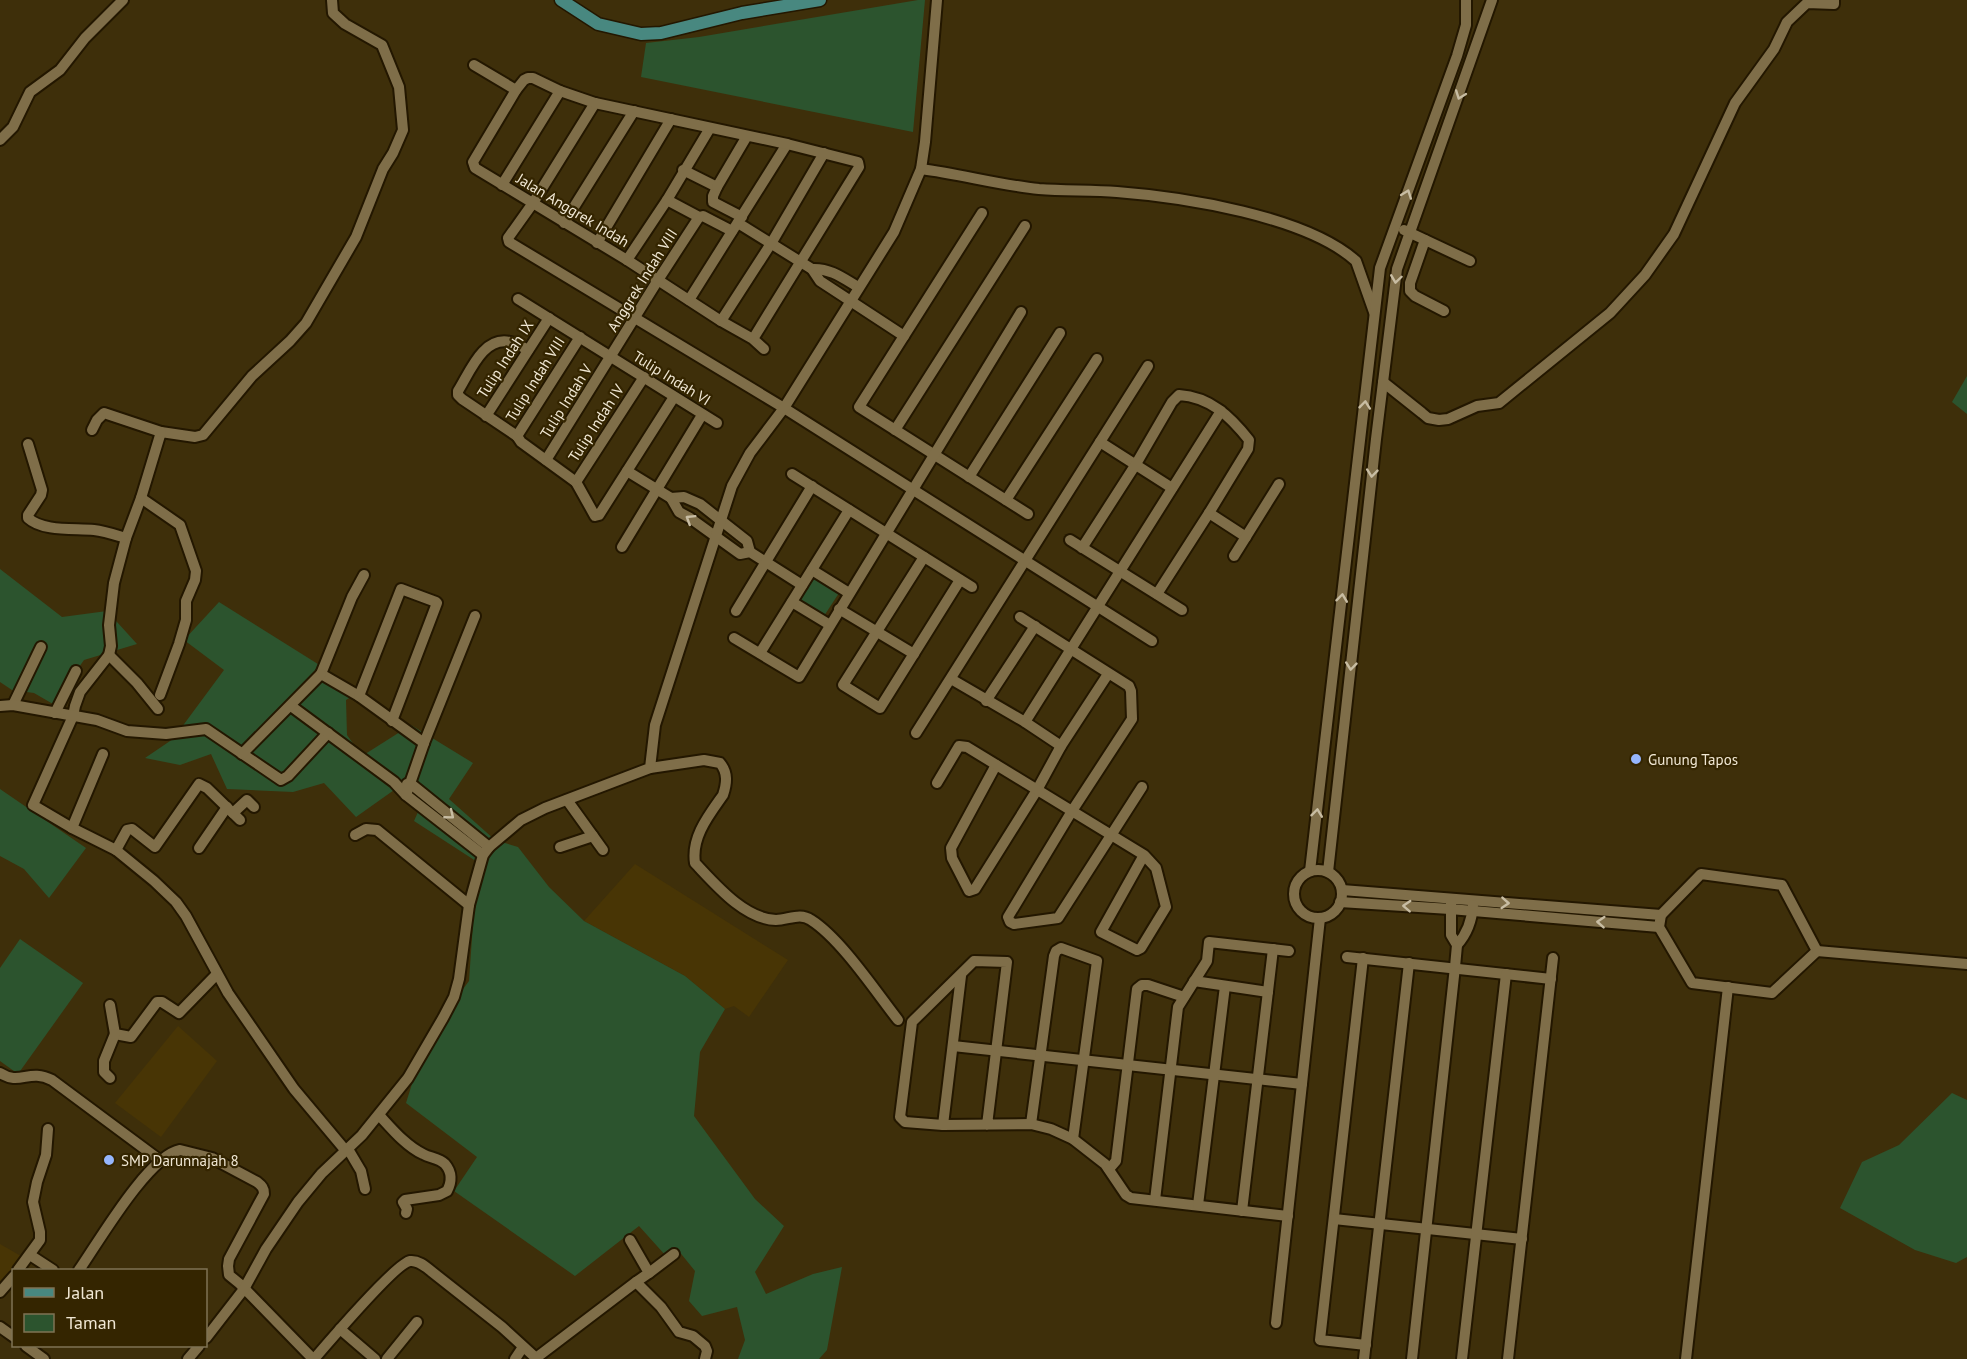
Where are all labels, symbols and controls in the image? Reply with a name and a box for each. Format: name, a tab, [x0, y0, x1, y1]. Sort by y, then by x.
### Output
one-way arrow	[1454, 89, 1467, 100]
street label: Jalan Anggrek Indah	[512, 168, 633, 251]
one-way arrow	[1399, 189, 1412, 200]
street label: Anggrek Indah VIII	[603, 225, 681, 335]
one-way arrow	[1391, 275, 1403, 284]
street label: Tulip Indah IX	[473, 316, 537, 402]
street label: Tulip Indah VIII	[502, 333, 568, 425]
street label: Tulip Indah VI	[630, 347, 714, 409]
street label: Tulip Indah V	[536, 361, 596, 441]
street label: Tulip Indah IV	[564, 380, 628, 465]
one-way arrow	[1358, 400, 1371, 409]
one-way arrow	[1366, 468, 1379, 477]
one-way arrow	[686, 514, 696, 526]
one-way arrow	[1336, 594, 1348, 603]
one-way arrow	[1345, 662, 1358, 671]
place label: Gunung Tapos	[1648, 750, 1738, 769]
marker: Gunung Tapos	[1629, 752, 1643, 766]
one-way arrow	[444, 808, 455, 819]
one-way arrow	[1310, 808, 1323, 818]
one-way arrow	[1500, 896, 1509, 909]
one-way arrow	[1402, 900, 1411, 913]
one-way arrow	[1597, 916, 1606, 929]
place label: SMP Darunnajah 8	[121, 1151, 239, 1170]
marker: SMP Darunnajah 8	[102, 1153, 116, 1167]
legend	[12, 1269, 207, 1347]
text: Jalan	[65, 1281, 104, 1304]
text: Taman	[66, 1311, 116, 1334]

